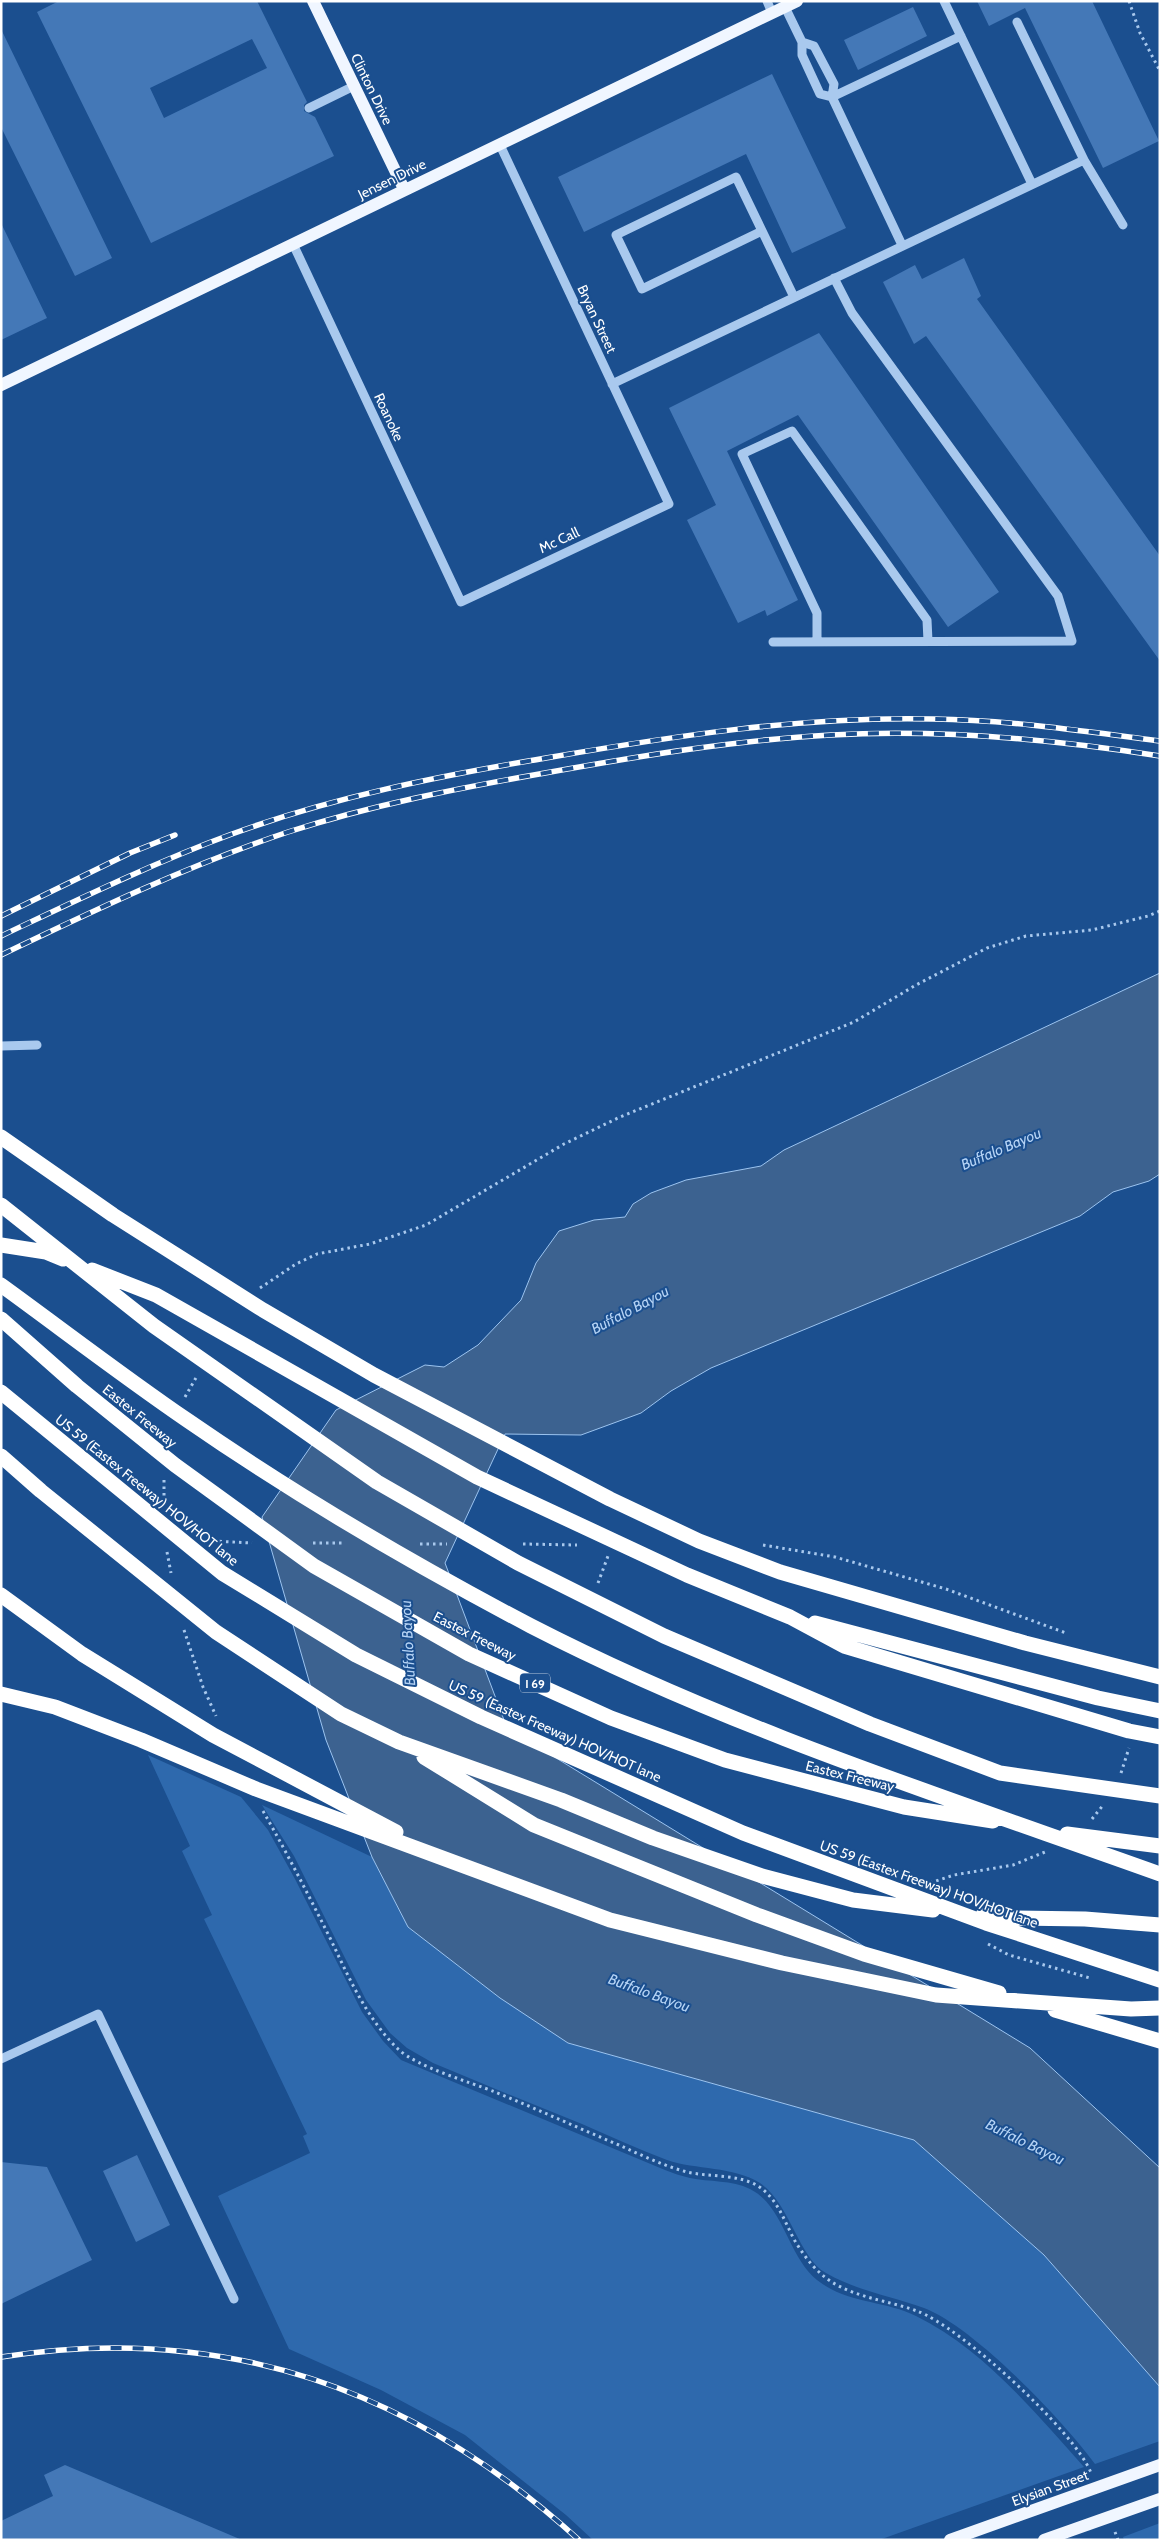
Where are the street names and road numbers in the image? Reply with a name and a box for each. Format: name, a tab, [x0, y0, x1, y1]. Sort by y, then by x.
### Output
street label: Clinton Drive	[347, 50, 397, 128]
street label: Jensen Drive	[354, 155, 429, 204]
street label: Bryan Street	[573, 282, 621, 356]
street label: Roanoke	[370, 390, 408, 444]
street label: Mc Call	[536, 523, 583, 557]
street label: Eastex Freeway	[99, 1380, 181, 1452]
street label: US 59 (Eastex Freeway) HOV/HOT lane	[52, 1410, 242, 1570]
street label: Eastex Freeway	[431, 1607, 519, 1665]
road number: I 69	[520, 1674, 550, 1692]
street label: US 59 (Eastex Freeway) HOV/HOT lane	[446, 1676, 664, 1786]
street label: Eastex Freeway	[804, 1756, 896, 1796]
street label: US 59 (Eastex Freeway) HOV/HOT lane	[817, 1836, 1041, 1932]
street label: Elysian Street	[1009, 2466, 1091, 2510]

